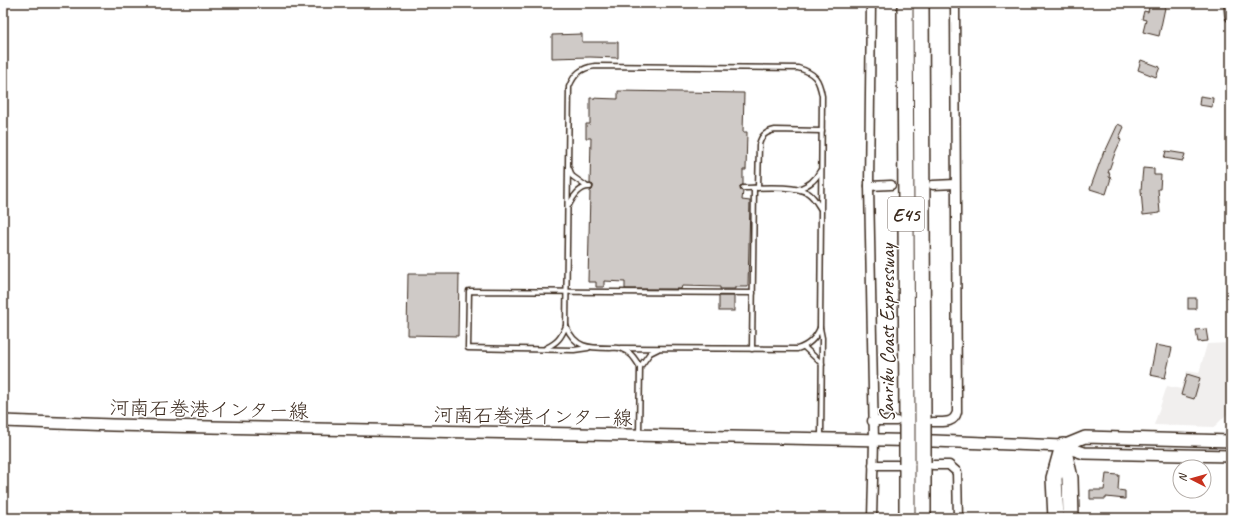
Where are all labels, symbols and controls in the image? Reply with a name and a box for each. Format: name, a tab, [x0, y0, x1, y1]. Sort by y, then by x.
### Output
road number: E45	[888, 197, 924, 231]
street label: Sanriku Coast Expressway	[875, 242, 900, 422]
street label: 河南石巻港インター線	[109, 395, 309, 424]
street label: 河南石巻港インター線	[433, 402, 633, 431]
north arrow	[1172, 459, 1212, 499]
text: N	[1175, 472, 1190, 482]

